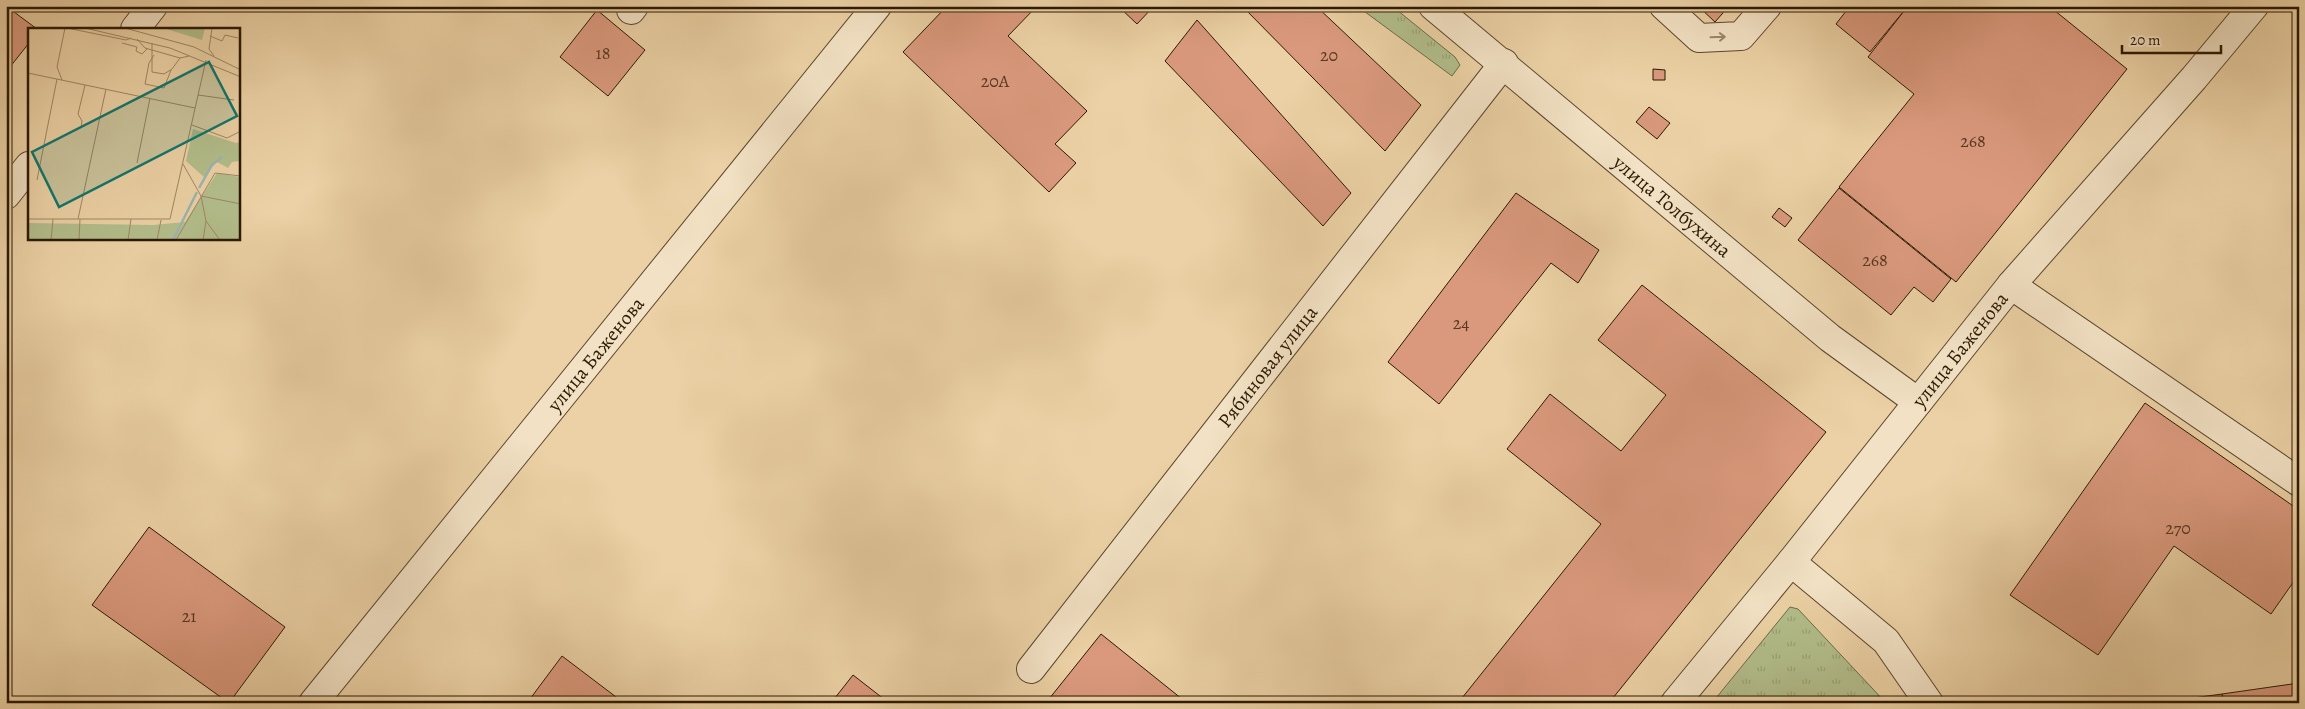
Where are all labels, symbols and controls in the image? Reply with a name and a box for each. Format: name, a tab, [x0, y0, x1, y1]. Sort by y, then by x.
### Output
scale bar	[2122, 22, 2221, 54]
inset map	[28, 28, 240, 240]
text: 20 m	[2130, 30, 2161, 50]
one-way arrow	[1710, 32, 1726, 42]
house number: 18	[596, 41, 610, 65]
house number: 20	[1320, 43, 1338, 67]
house number: 20А	[981, 69, 1010, 93]
house number: 268	[1960, 129, 1986, 153]
street label: улица Толбухина	[1606, 149, 1737, 264]
house number: 268	[1862, 248, 1888, 272]
street label: улица Баженова	[1905, 286, 2015, 414]
street label: улица Баженова	[541, 291, 651, 418]
street label: Рябиновая улица	[1211, 299, 1324, 433]
house number: 24	[1453, 311, 1469, 335]
house number: 270	[2165, 516, 2191, 540]
house number: 21	[182, 604, 196, 628]

